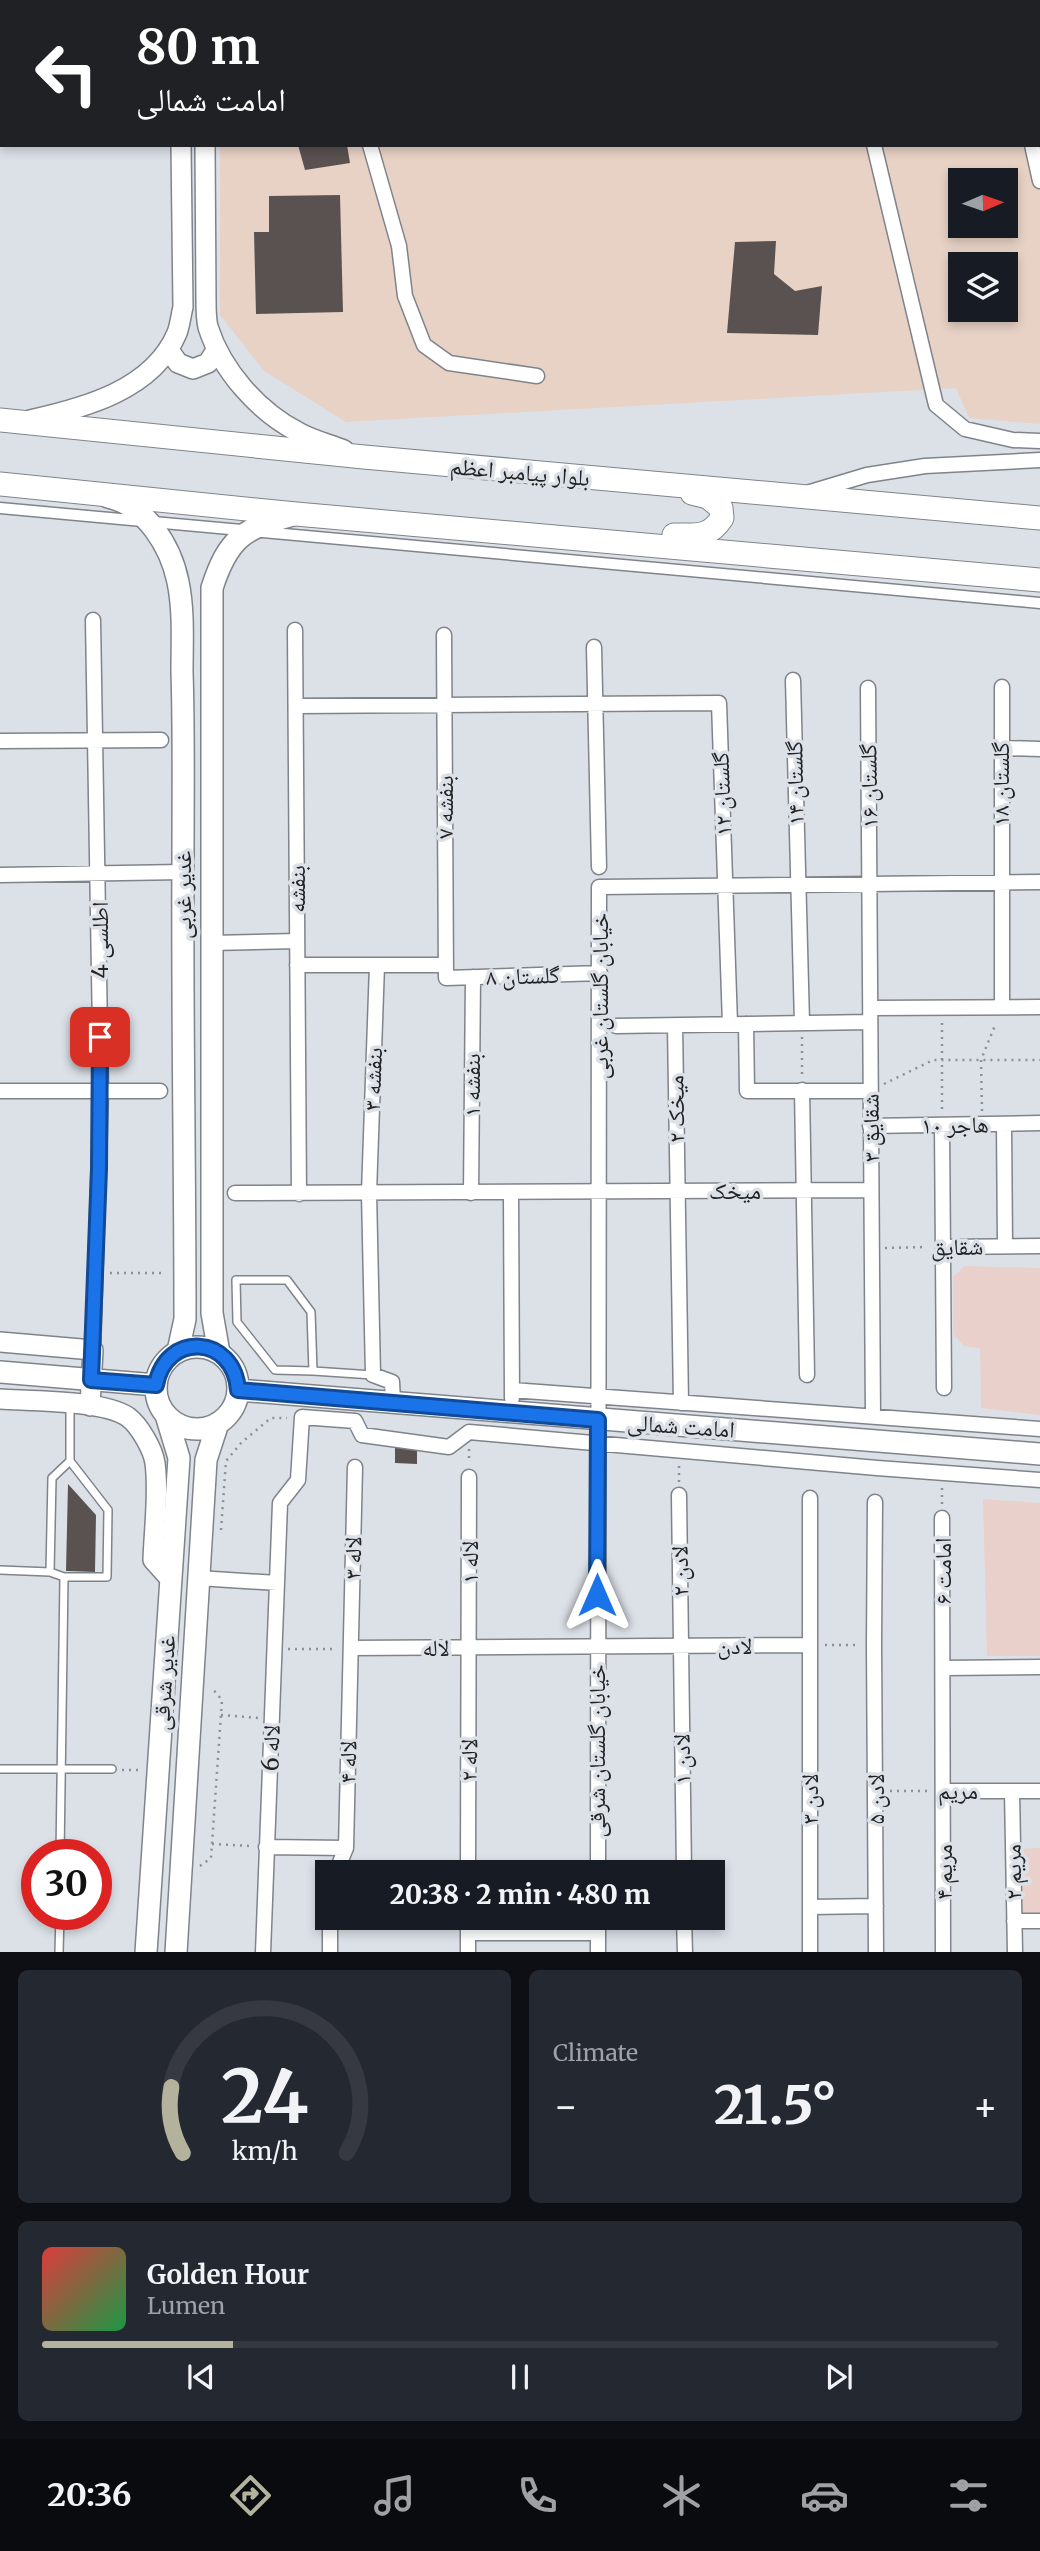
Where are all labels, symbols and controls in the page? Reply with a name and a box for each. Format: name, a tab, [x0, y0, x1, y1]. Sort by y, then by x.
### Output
text: 80 m	[136, 16, 259, 77]
icon: left	[21, 28, 112, 119]
text: امامت شمالی	[136, 80, 286, 120]
north arrow	[948, 168, 1018, 238]
map controls	[948, 168, 1018, 322]
button: layers	[948, 252, 1018, 322]
street label: بلوار پیامبر اعظم	[449, 451, 591, 494]
street label: گلستان ۱۴	[779, 740, 810, 825]
street label: گلستان ۱۸	[986, 741, 1015, 826]
street label: گلستان ۱۶	[853, 743, 884, 828]
street label: گلستان ۱۲	[706, 751, 737, 837]
street label: بنفشه ۷	[430, 775, 459, 839]
street label: غدیر غربی	[168, 851, 197, 939]
street label: بنفشه	[282, 865, 311, 913]
street label: اطلسی 4	[85, 902, 114, 978]
street label: خیابان گلستان غربی	[585, 913, 614, 1079]
street label: گلستان ۸	[486, 960, 561, 991]
pin	[70, 1007, 130, 1067]
icon: arrive	[81, 1018, 119, 1056]
street label: بنفشه ۳	[357, 1047, 388, 1111]
street label: بنفشه ۱	[457, 1053, 486, 1117]
street label: میخک ۲	[660, 1075, 691, 1143]
street label: شقایق ۳	[855, 1094, 886, 1162]
street label: هاجر ۱۰	[921, 1109, 989, 1140]
street label: میخک	[709, 1176, 761, 1205]
street label: شقایق	[930, 1232, 983, 1261]
street label: امامت شمالی	[626, 1407, 736, 1444]
street label: لاله ۳	[338, 1536, 367, 1580]
street label: امامت ۶	[928, 1538, 957, 1604]
street label: لاله ۱	[455, 1541, 484, 1583]
street label: لادن ۲	[665, 1545, 694, 1597]
position arrow	[560, 1558, 634, 1632]
street label: لادن	[718, 1631, 752, 1660]
street label: لاله	[422, 1633, 450, 1662]
street label: غدیر شرقی	[146, 1634, 181, 1731]
street label: خیابان گلستان شرقی	[582, 1664, 611, 1838]
street label: لاله 6	[255, 1724, 286, 1772]
street label: لادن ۱	[667, 1733, 696, 1785]
street label: لاله ۲	[454, 1738, 483, 1782]
street label: لاله ۴	[333, 1740, 362, 1784]
street label: لادن ۳	[795, 1774, 824, 1824]
street label: لادن ۵	[861, 1774, 890, 1824]
street label: مریم	[938, 1776, 978, 1807]
speed limit sign: 30	[21, 1839, 112, 1930]
street label: مریم ۴	[929, 1844, 960, 1900]
street label: مریم ۲	[998, 1844, 1029, 1900]
text: 20:38 · 2 min · 480 m	[390, 1878, 650, 1911]
text: Climate	[553, 2038, 638, 2067]
text: 24	[221, 2051, 308, 2143]
text: 21.5°	[714, 2073, 837, 2138]
text: −	[553, 2083, 578, 2130]
text: +	[973, 2083, 998, 2130]
text: km/h	[231, 2134, 298, 2166]
text: Golden Hour	[147, 2258, 309, 2291]
text: Lumen	[147, 2291, 225, 2320]
icon: previous	[182, 2358, 220, 2396]
icon: pause	[501, 2358, 539, 2396]
icon: next	[820, 2358, 858, 2396]
icon: directions	[226, 2471, 275, 2520]
icon: music	[370, 2471, 419, 2520]
icon: phone	[513, 2471, 562, 2520]
icon: climate	[657, 2471, 706, 2520]
icon: car	[800, 2471, 849, 2520]
icon: filters	[944, 2471, 993, 2520]
text: 20:36	[47, 2475, 132, 2515]

